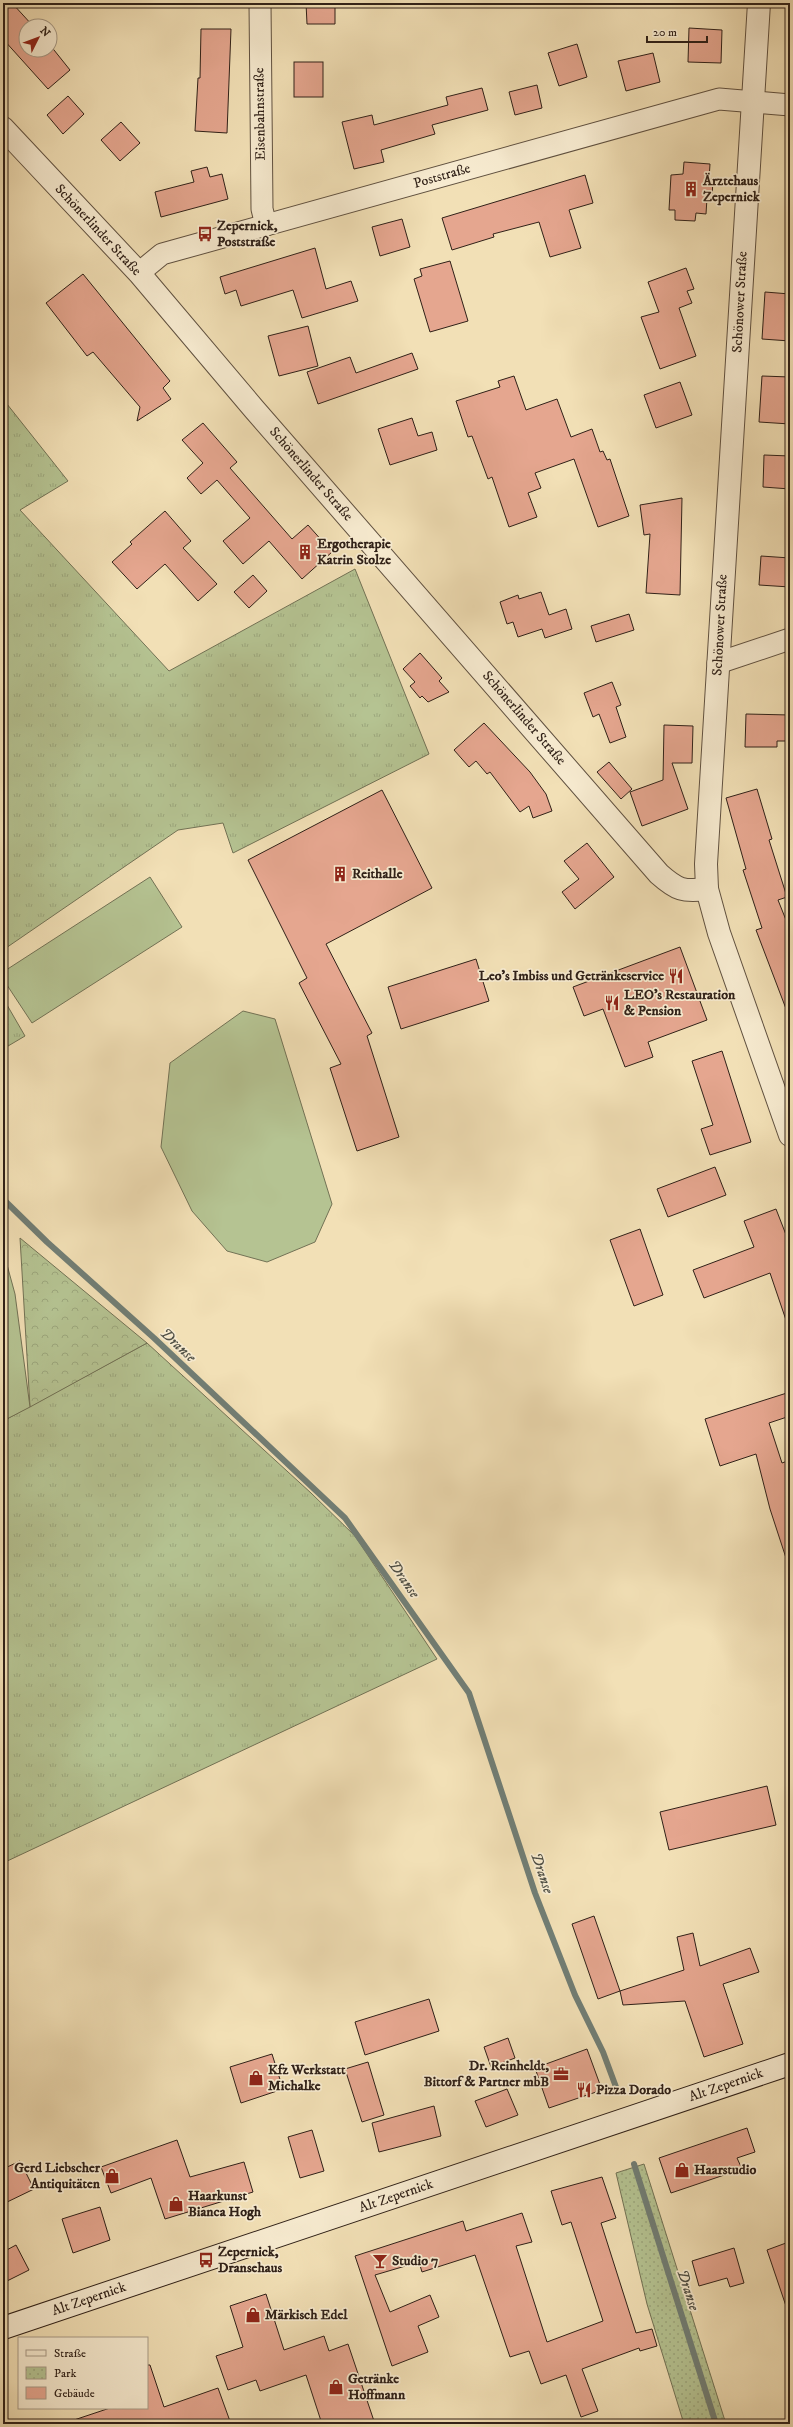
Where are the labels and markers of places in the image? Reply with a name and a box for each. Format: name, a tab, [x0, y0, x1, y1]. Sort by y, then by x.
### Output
place label: Ärztehaus Zepernick	[702, 172, 761, 206]
building icon: Ärztehaus Zepernick	[682, 180, 700, 198]
place label: Zepernick, Poststraße	[217, 217, 278, 251]
bus stop icon: Zepernick, Poststraße	[196, 225, 214, 243]
place label: Ergotherapie Katrin Stolze	[317, 535, 391, 569]
building icon: Ergotherapie Katrin Stolze	[296, 543, 314, 561]
building icon: Reithalle	[331, 865, 349, 883]
place label: Reithalle	[352, 865, 403, 883]
place label: Leo's Imbiss und Getränkeservice	[479, 967, 664, 985]
restaurant icon: Leo's Imbiss und Getränkeservice	[667, 967, 685, 985]
place label: LEO's Restauration & Pension	[624, 986, 736, 1020]
restaurant icon: LEO's Restauration & Pension	[603, 994, 621, 1012]
place label: Dr. Reinheldt, Bittorf & Partner mbB	[424, 2057, 549, 2091]
place label: Kfz Werkstatt Michalke	[268, 2061, 346, 2095]
office icon: Dr. Reinheldt, Bittorf & Partner mbB	[552, 2065, 570, 2083]
shop icon: Kfz Werkstatt Michalke	[247, 2069, 265, 2087]
restaurant icon: Pizza Dorado	[575, 2081, 593, 2099]
place label: Pizza Dorado	[596, 2081, 671, 2099]
place label: Gerd Liebscher Antiquitäten	[14, 2159, 101, 2193]
shop icon: Haarstudio	[673, 2161, 691, 2179]
place label: Haarstudio	[694, 2161, 756, 2179]
shop icon: Gerd Liebscher Antiquitäten	[103, 2167, 121, 2185]
place label: Haarkunst Bianca Hogh	[188, 2187, 262, 2221]
shop icon: Haarkunst Bianca Hogh	[167, 2195, 185, 2213]
place label: Zepernick, Dransehaus	[218, 2243, 282, 2277]
bus stop icon: Zepernick, Dransehaus	[197, 2251, 215, 2269]
bar icon: Studio 7	[371, 2252, 389, 2270]
place label: Studio 7	[392, 2252, 438, 2270]
shop icon: Märkisch Edel	[244, 2306, 262, 2324]
place label: Märkisch Edel	[265, 2306, 348, 2324]
place label: Getränke Hoffmann	[348, 2370, 406, 2404]
shop icon: Getränke Hoffmann	[327, 2378, 345, 2396]

